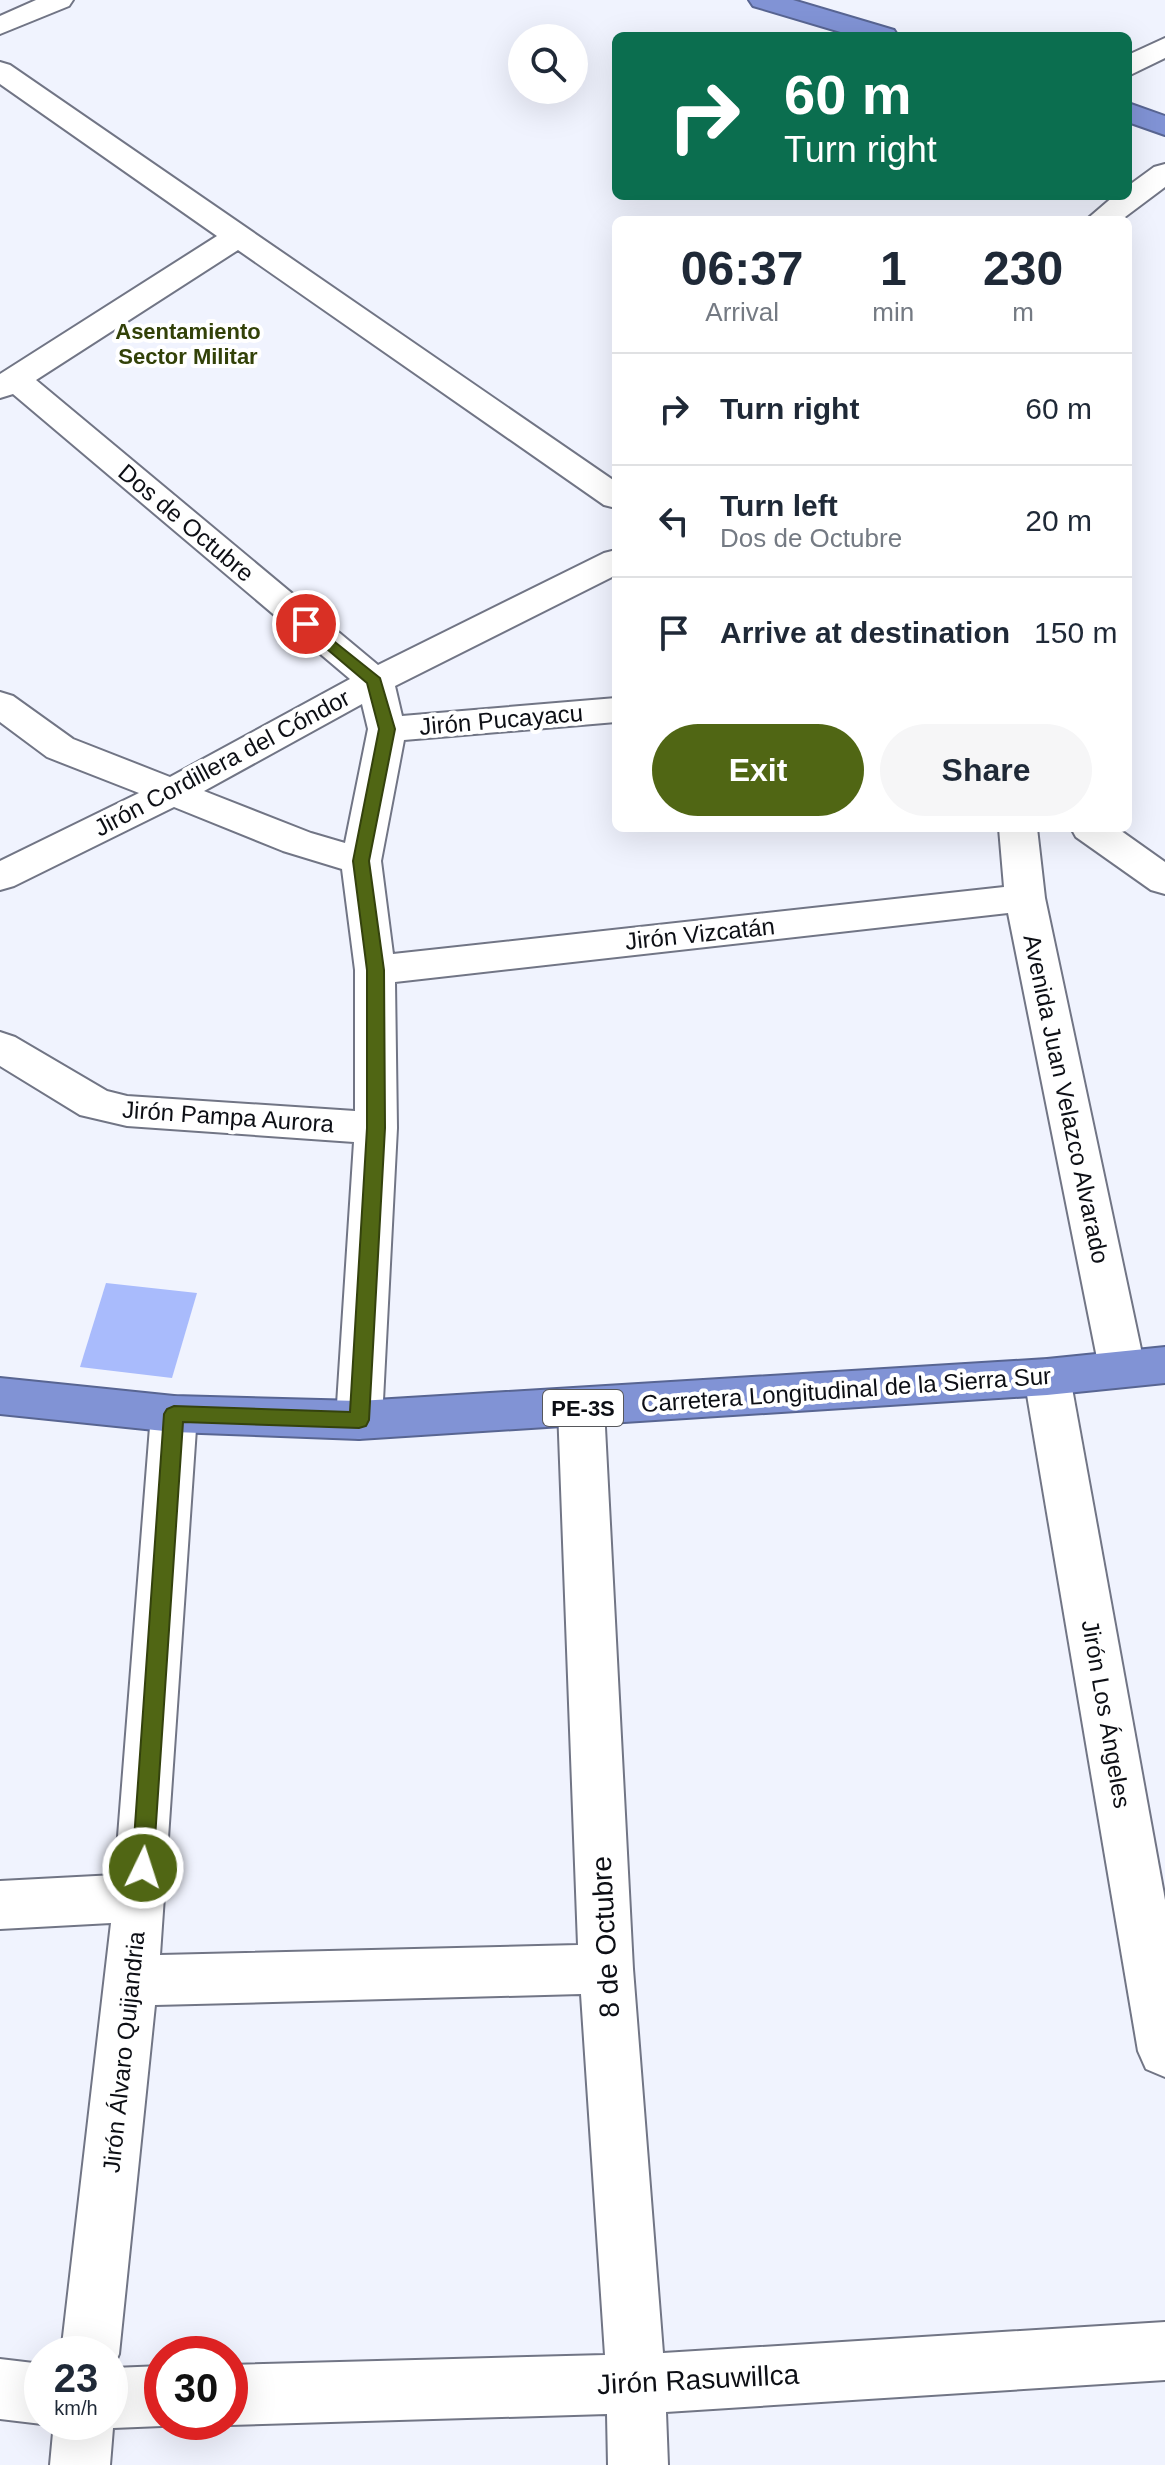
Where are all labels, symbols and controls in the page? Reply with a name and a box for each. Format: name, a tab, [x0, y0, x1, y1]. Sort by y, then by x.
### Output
map controls	[508, 24, 588, 104]
button: search	[508, 24, 588, 104]
text: 60 m	[784, 63, 912, 126]
icon: right	[652, 64, 756, 168]
text: Turn right	[784, 129, 937, 170]
text: 06:37	[681, 242, 804, 295]
text: 1	[880, 242, 907, 295]
text: 230	[983, 242, 1063, 295]
text: Arrival	[705, 297, 779, 327]
text: min	[872, 297, 914, 327]
text: m	[1012, 297, 1034, 327]
district label: Asentamiento Sector Militar	[115, 319, 261, 369]
icon: right	[652, 387, 696, 431]
text: Turn right	[720, 392, 859, 425]
text: 60 m	[1025, 392, 1092, 425]
street label: Dos de Octubre	[113, 458, 259, 587]
text: Turn left	[720, 489, 838, 522]
icon: left	[652, 499, 696, 543]
text: 20 m	[1025, 504, 1092, 537]
text: Dos de Octubre	[720, 523, 902, 553]
pin	[272, 590, 340, 658]
icon: arrive	[284, 602, 328, 646]
icon: arrive	[652, 611, 696, 655]
text: Arrive at destination	[720, 616, 1010, 649]
text: 150 m	[1034, 616, 1117, 649]
street label: Jirón Cordillera del Cóndor	[89, 684, 354, 841]
street label: Jirón Pucayacu	[418, 699, 584, 740]
button: Exit	[652, 724, 864, 816]
button: Share	[880, 724, 1092, 816]
street label: Jirón Vizcatán	[624, 912, 776, 955]
street label: Avenida Juan Velazco Alvarado	[1018, 932, 1115, 1266]
street label: Jirón Pampa Aurora	[121, 1096, 335, 1137]
street label: Carretera Longitudinal de la Sierra Sur	[640, 1362, 1052, 1417]
road number: PE-3S	[543, 1390, 623, 1426]
street label: Jirón Los Ángeles	[1077, 1618, 1136, 1810]
position arrow	[101, 1826, 185, 1910]
street label: 8 de Octubre	[586, 1855, 625, 2019]
street label: Jirón Álvaro Quijandria	[97, 1929, 150, 2174]
speed limit sign: 30	[144, 2336, 248, 2440]
text: 23	[54, 2356, 98, 2400]
street label: Jirón Rasuwillca	[596, 2359, 800, 2400]
text: km/h	[54, 2397, 98, 2419]

